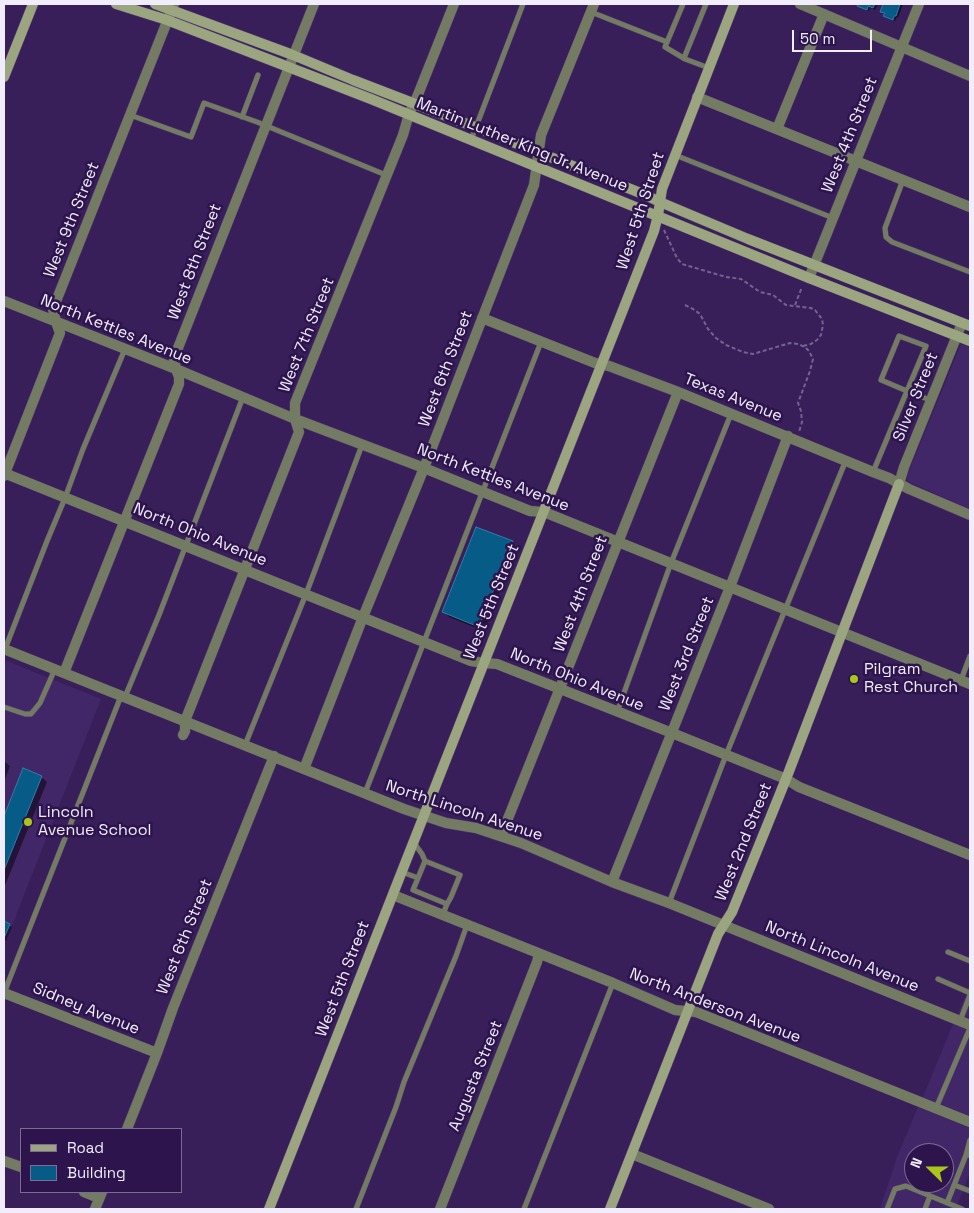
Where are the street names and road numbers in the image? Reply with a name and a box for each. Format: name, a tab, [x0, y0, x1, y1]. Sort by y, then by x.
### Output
street label: West 4th Street	[818, 74, 882, 196]
street label: Martin Luther King Jr. Avenue	[414, 94, 630, 196]
street label: West 5th Street	[613, 150, 669, 272]
street label: West 9th Street	[40, 159, 104, 281]
street label: West 8th Street	[164, 201, 226, 323]
street label: West 7th Street	[275, 275, 339, 395]
street label: North Kettles Avenue	[37, 291, 195, 369]
street label: West 6th Street	[415, 308, 477, 430]
street label: Silver Street	[889, 350, 943, 444]
street label: Texas Avenue	[681, 370, 785, 426]
street label: North Kettles Avenue	[414, 440, 572, 516]
street label: North Ohio Avenue	[130, 499, 270, 571]
street label: West 4th Street	[550, 533, 612, 655]
street label: West 5th Street	[460, 542, 524, 662]
street label: West 3rd Street	[655, 594, 719, 714]
street label: North Ohio Avenue	[507, 644, 647, 716]
street label: North Lincoln Avenue	[383, 777, 545, 845]
street label: West 2nd Street	[712, 780, 776, 904]
street label: West 6th Street	[153, 876, 217, 998]
street label: North Lincoln Avenue	[762, 917, 922, 997]
street label: West 5th Street	[312, 918, 374, 1040]
street label: North Anderson Avenue	[627, 964, 803, 1048]
street label: Sidney Avenue	[30, 979, 142, 1039]
street label: Augusta Street	[445, 1018, 507, 1134]

